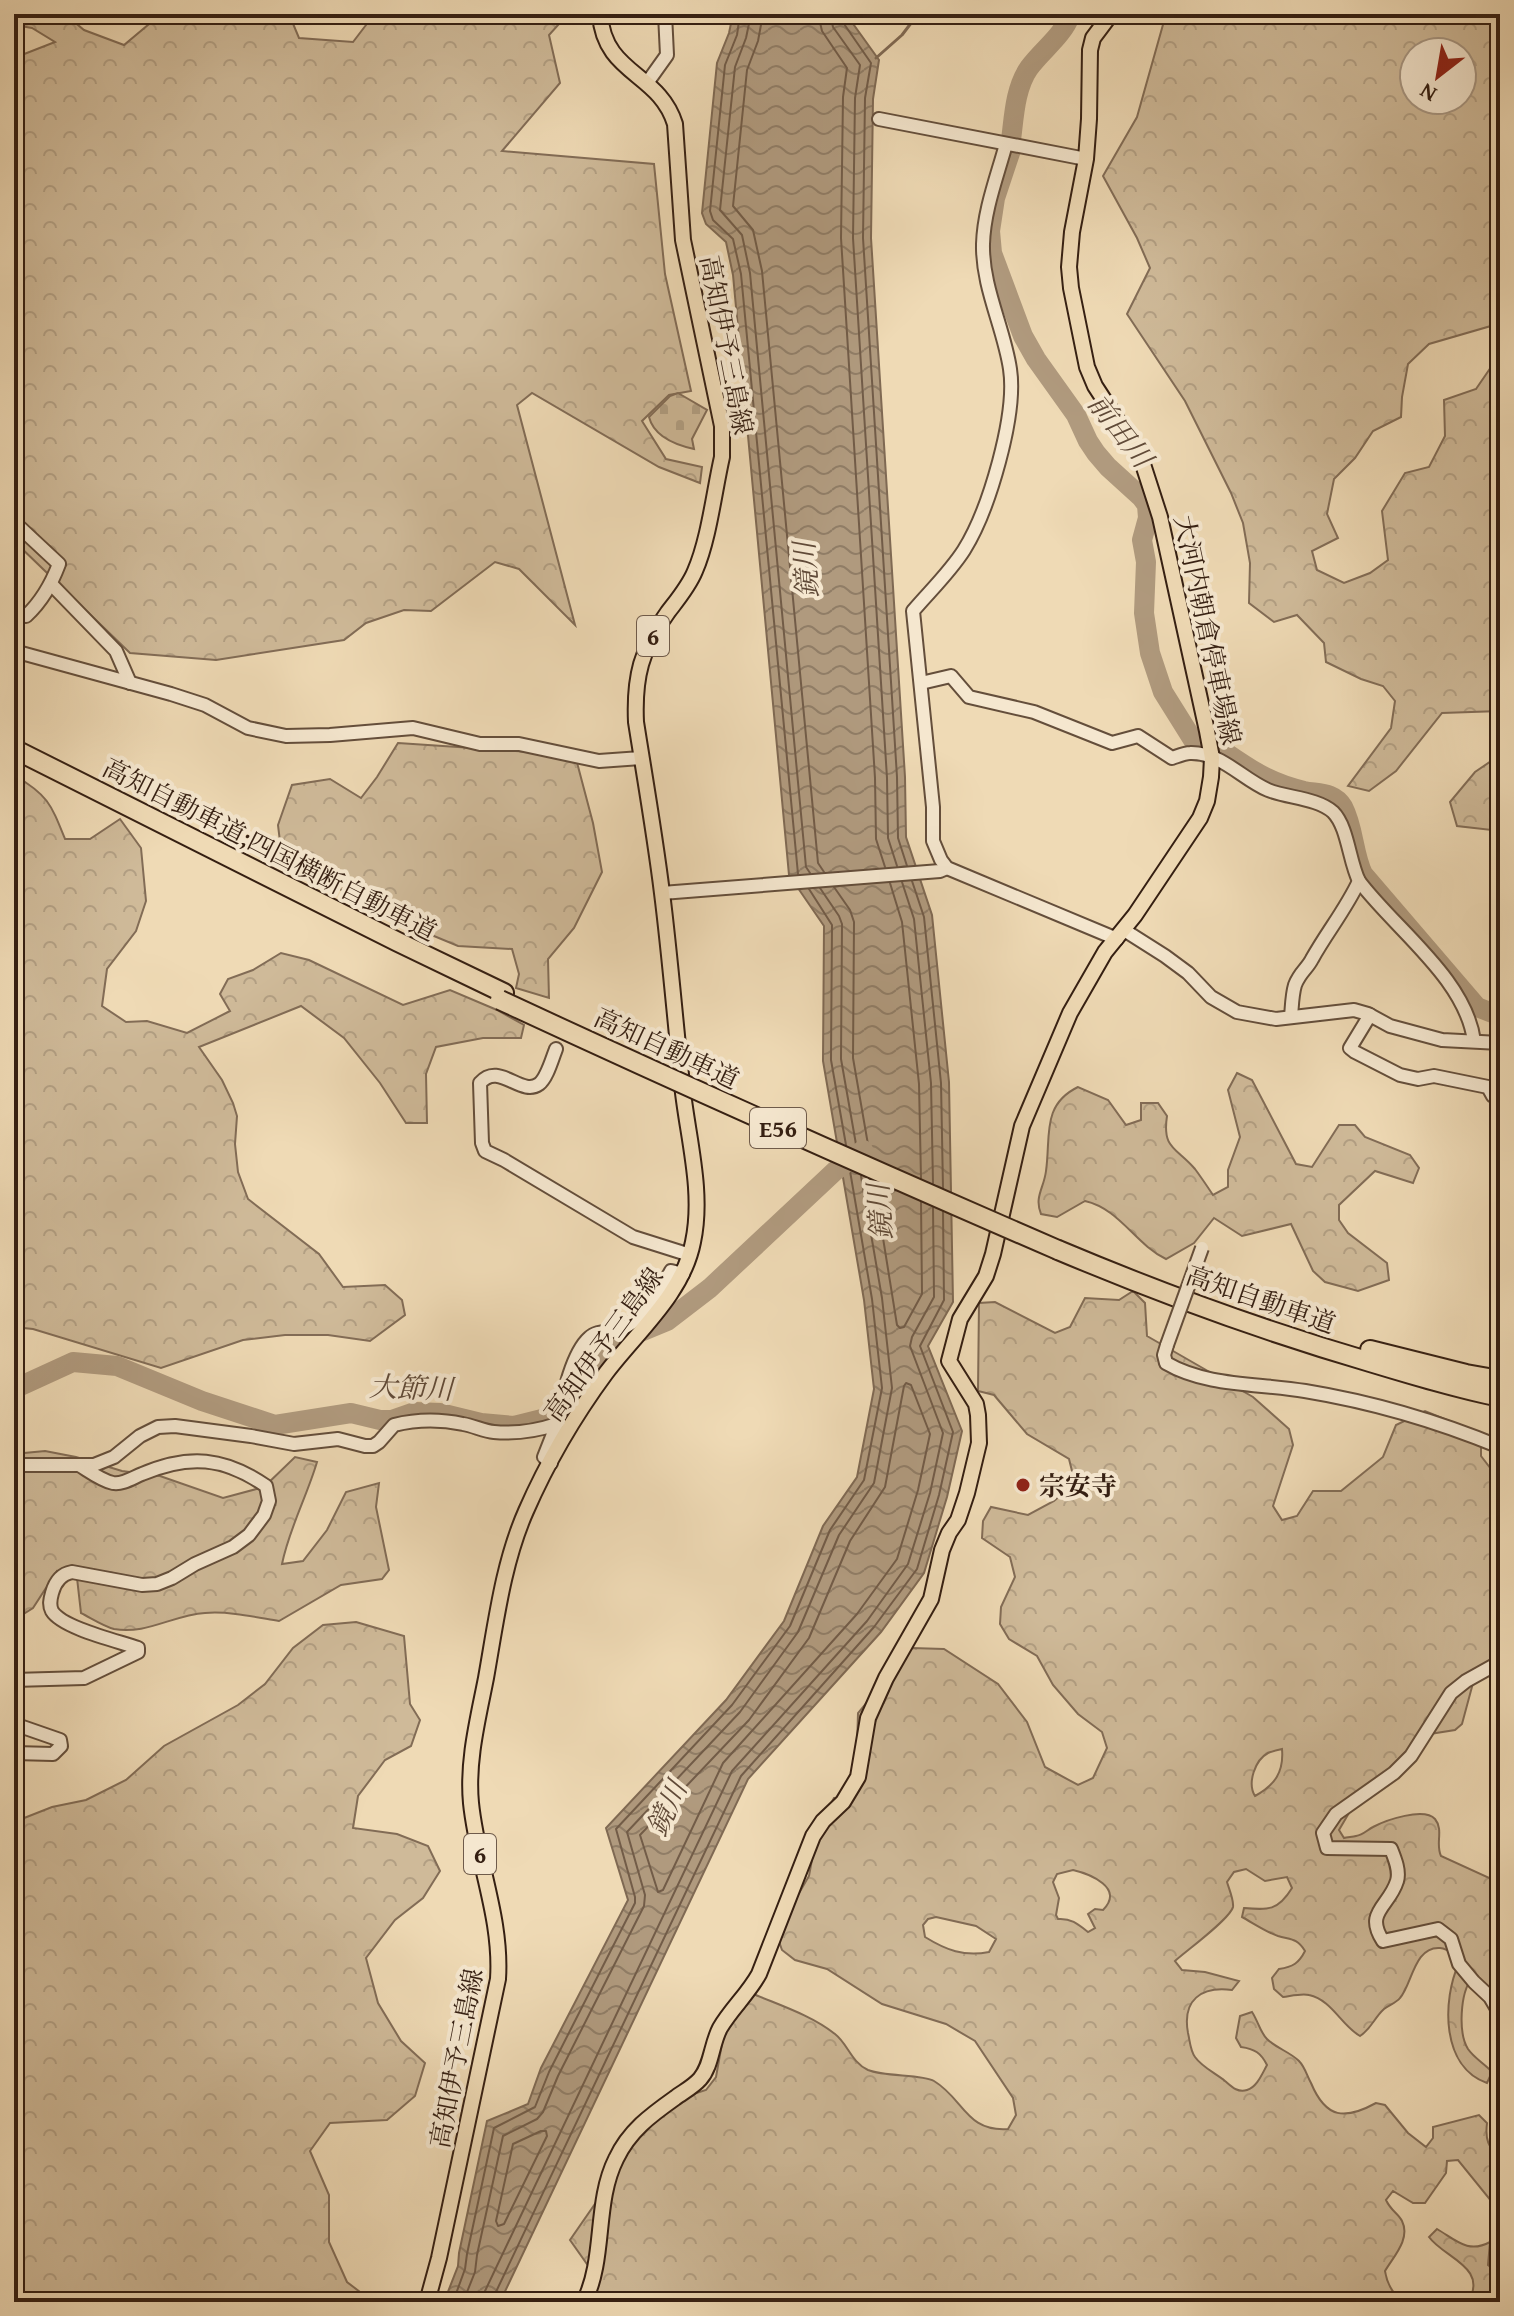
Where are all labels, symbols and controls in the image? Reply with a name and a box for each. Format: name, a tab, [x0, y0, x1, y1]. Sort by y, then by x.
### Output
north arrow	[1398, 36, 1478, 116]
text: N	[1413, 75, 1442, 111]
street label: 高知伊予三島線	[690, 252, 764, 438]
water label: 前田川	[1079, 384, 1165, 478]
street label: 大河内朝倉停車場線	[1165, 511, 1251, 749]
water label: 鏡川	[782, 538, 827, 599]
road number: 6	[637, 616, 669, 656]
street label: 高知自動車道;四国横断自動車道	[96, 748, 444, 950]
street label: 高知自動車道	[588, 997, 746, 1099]
road number: E56	[750, 1108, 806, 1148]
water label: 鏡川	[856, 1180, 901, 1241]
street label: 高知自動車道	[1181, 1255, 1341, 1343]
street label: 高知伊予三島線	[534, 1259, 672, 1429]
water label: 大節川	[368, 1365, 457, 1409]
place label: 宗安寺	[1039, 1466, 1117, 1505]
marker: 宗安寺	[1014, 1476, 1032, 1494]
water label: 鏡川	[636, 1771, 698, 1842]
road number: 6	[464, 1834, 496, 1874]
street label: 高知伊予三島線	[419, 1965, 493, 2151]

